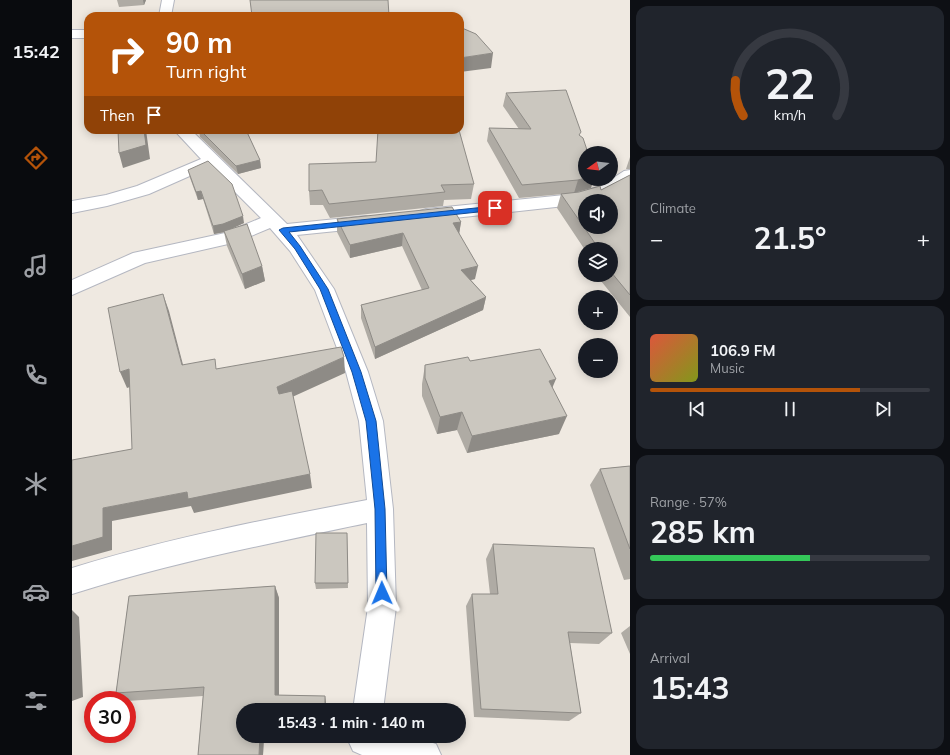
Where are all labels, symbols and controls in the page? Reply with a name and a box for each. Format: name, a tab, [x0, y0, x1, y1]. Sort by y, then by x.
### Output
text: 90 m	[166, 25, 232, 60]
icon: right	[100, 28, 152, 80]
text: 15:42	[12, 40, 60, 63]
text: 22	[765, 57, 815, 109]
text: Turn right	[166, 60, 246, 83]
icon: arrive	[143, 104, 165, 126]
text: km/h	[774, 105, 806, 123]
text: Then	[100, 106, 135, 125]
icon: directions	[22, 144, 50, 172]
north arrow	[578, 146, 618, 186]
map controls	[578, 146, 618, 378]
pin	[478, 191, 512, 225]
button: sound	[578, 194, 618, 234]
icon: arrive	[484, 197, 506, 219]
text: Climate	[650, 200, 696, 216]
text: 21.5°	[754, 219, 826, 257]
text: −	[650, 225, 663, 253]
text: +	[917, 225, 930, 253]
button: layers	[578, 242, 618, 282]
icon: music	[22, 252, 50, 280]
button: +	[578, 290, 618, 330]
button: −	[578, 338, 618, 378]
text: 106.9 FM	[710, 341, 775, 360]
text: Music	[710, 360, 745, 376]
icon: phone	[22, 361, 50, 389]
icon: previous	[686, 398, 708, 420]
icon: pause	[779, 398, 801, 420]
icon: next	[872, 398, 894, 420]
icon: climate	[22, 470, 50, 498]
text: Range · 57%	[650, 494, 727, 510]
text: 285 km	[650, 513, 756, 551]
position arrow	[361, 572, 403, 614]
icon: car	[22, 578, 50, 606]
text: Arrival	[650, 650, 690, 666]
text: 15:43	[650, 669, 729, 707]
icon: filters	[22, 687, 50, 715]
speed limit sign: 30	[84, 691, 136, 743]
text: 15:43 · 1 min · 140 m	[277, 713, 425, 732]

